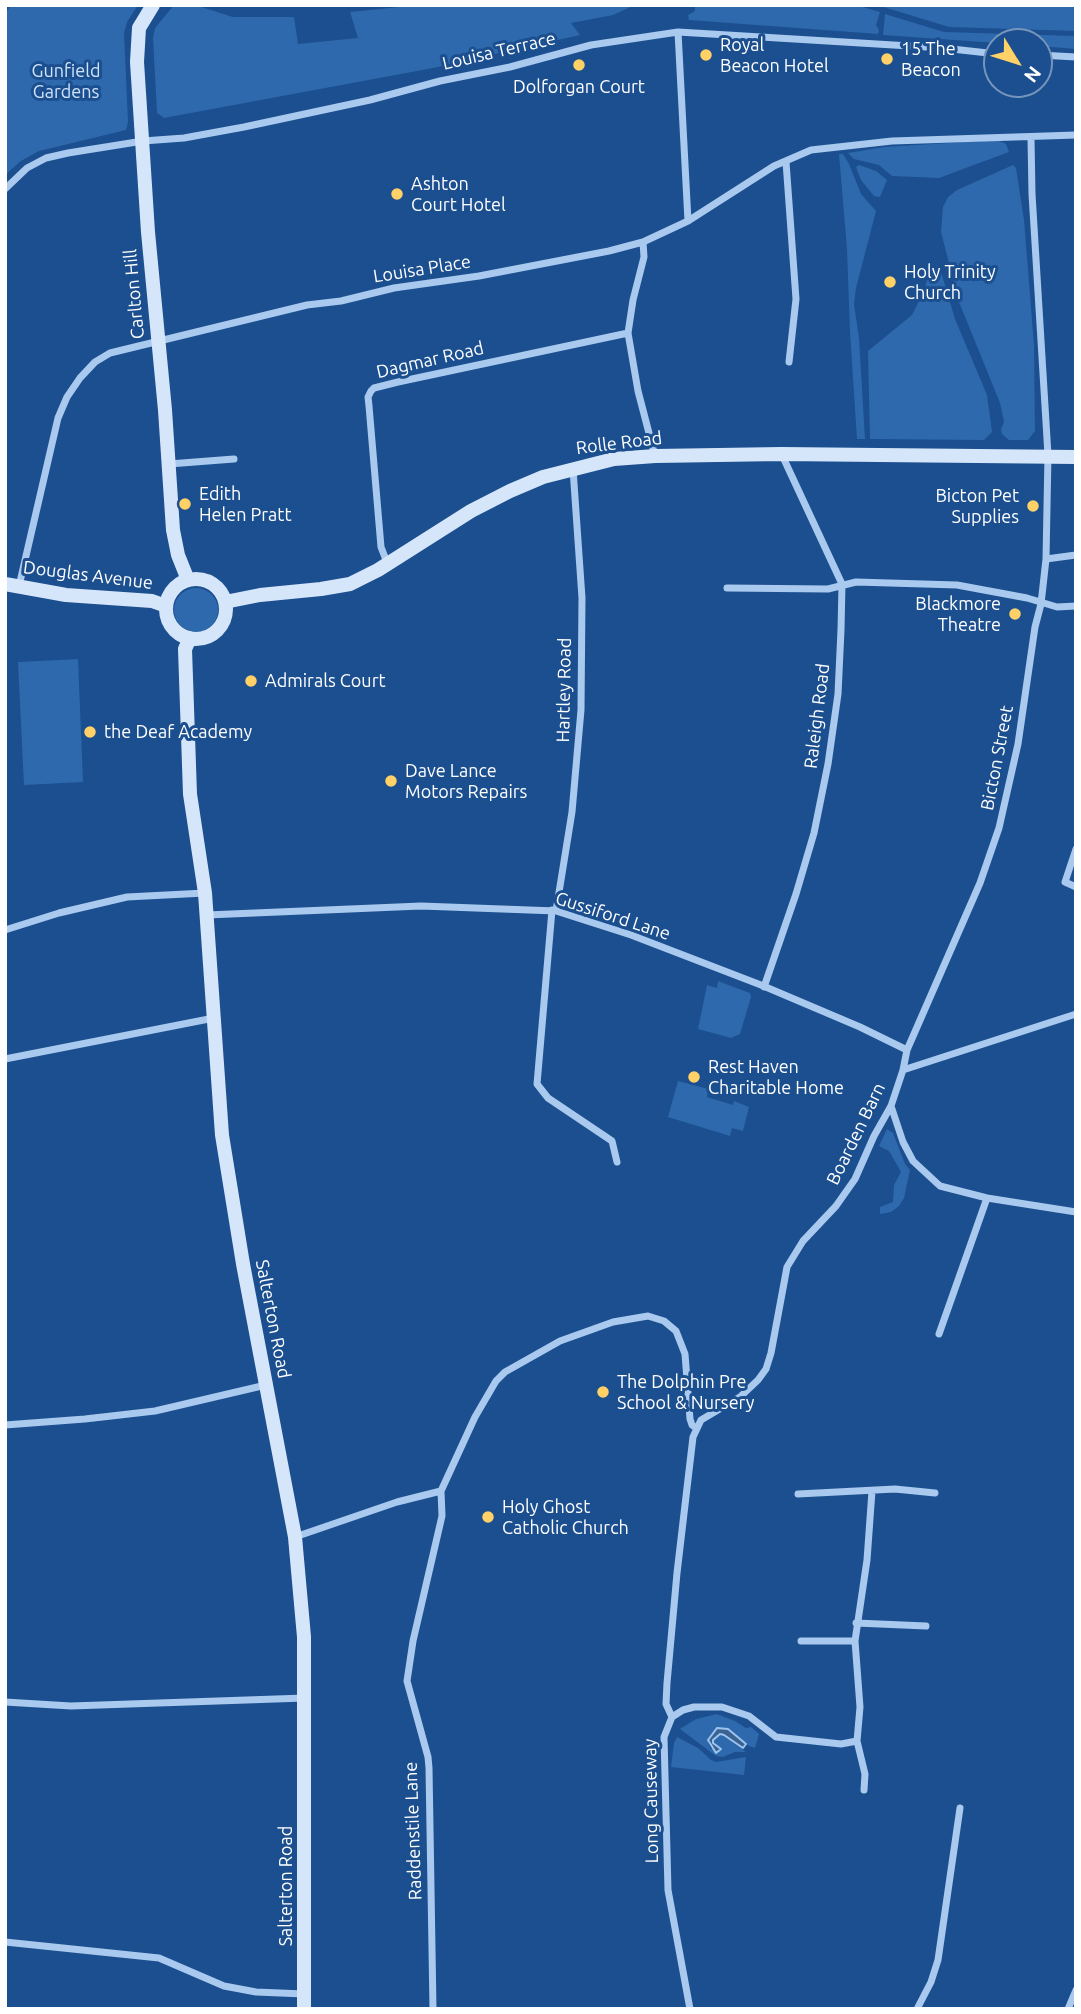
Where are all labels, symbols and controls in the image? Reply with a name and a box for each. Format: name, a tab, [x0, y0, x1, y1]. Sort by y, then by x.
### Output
street label: Louisa Terrace	[440, 27, 558, 75]
north arrow	[983, 28, 1053, 98]
place label: Royal Beacon Hotel	[720, 34, 829, 76]
place label: 15 The Beacon	[901, 38, 961, 80]
marker: Royal Beacon Hotel	[698, 47, 714, 63]
marker: 15 The Beacon	[879, 51, 895, 67]
marker: Dolforgan Court	[571, 57, 587, 73]
park label: Gunfield Gardens	[32, 60, 100, 102]
text: N	[1020, 62, 1046, 87]
place label: Dolforgan Court	[513, 76, 645, 98]
place label: Ashton Court Hotel	[411, 173, 506, 216]
marker: Ashton Court Hotel	[389, 186, 405, 202]
street label: Carlton Hill	[119, 248, 149, 340]
street label: Louisa Place	[372, 251, 472, 287]
place label: Holy Trinity Church	[904, 261, 996, 304]
marker: Holy Trinity Church	[882, 274, 898, 290]
street label: Dagmar Road	[374, 337, 486, 383]
street label: Rolle Road	[575, 427, 663, 459]
place label: Edith Helen Pratt	[199, 483, 292, 526]
place label: Bicton Pet Supplies	[935, 485, 1019, 528]
marker: Edith Helen Pratt	[177, 496, 193, 512]
marker: Bicton Pet Supplies	[1025, 498, 1041, 514]
street label: Douglas Avenue	[22, 556, 154, 594]
place label: Blackmore Theatre	[915, 593, 1001, 636]
marker: Blackmore Theatre	[1007, 606, 1023, 622]
street label: Hartley Road	[552, 638, 576, 742]
street label: Raleigh Road	[800, 662, 834, 770]
place label: Admirals Court	[265, 670, 386, 692]
marker: Admirals Court	[243, 673, 259, 689]
street label: Bicton Street	[976, 704, 1018, 812]
place label: the Deaf Academy	[104, 721, 252, 743]
marker: the Deaf Academy	[82, 724, 98, 740]
place label: Dave Lance Motors Repairs	[405, 760, 527, 802]
marker: Dave Lance Motors Repairs	[383, 773, 399, 789]
street label: Gussiford Lane	[553, 887, 673, 945]
place label: Rest Haven Charitable Home	[708, 1056, 844, 1098]
marker: Rest Haven Charitable Home	[686, 1069, 702, 1085]
street label: Boarden Barn	[822, 1080, 890, 1188]
street label: Salterton Road	[251, 1258, 295, 1380]
place label: The Dolphin Pre School & Nursery	[617, 1371, 754, 1414]
marker: The Dolphin Pre School & Nursery	[595, 1384, 611, 1400]
place label: Holy Ghost Catholic Church	[502, 1496, 629, 1538]
marker: Holy Ghost Catholic Church	[480, 1509, 496, 1525]
street label: Long Causeway	[639, 1739, 663, 1863]
street label: Raddenstile Lane	[400, 1761, 426, 1901]
street label: Salterton Road	[275, 1826, 297, 1946]

